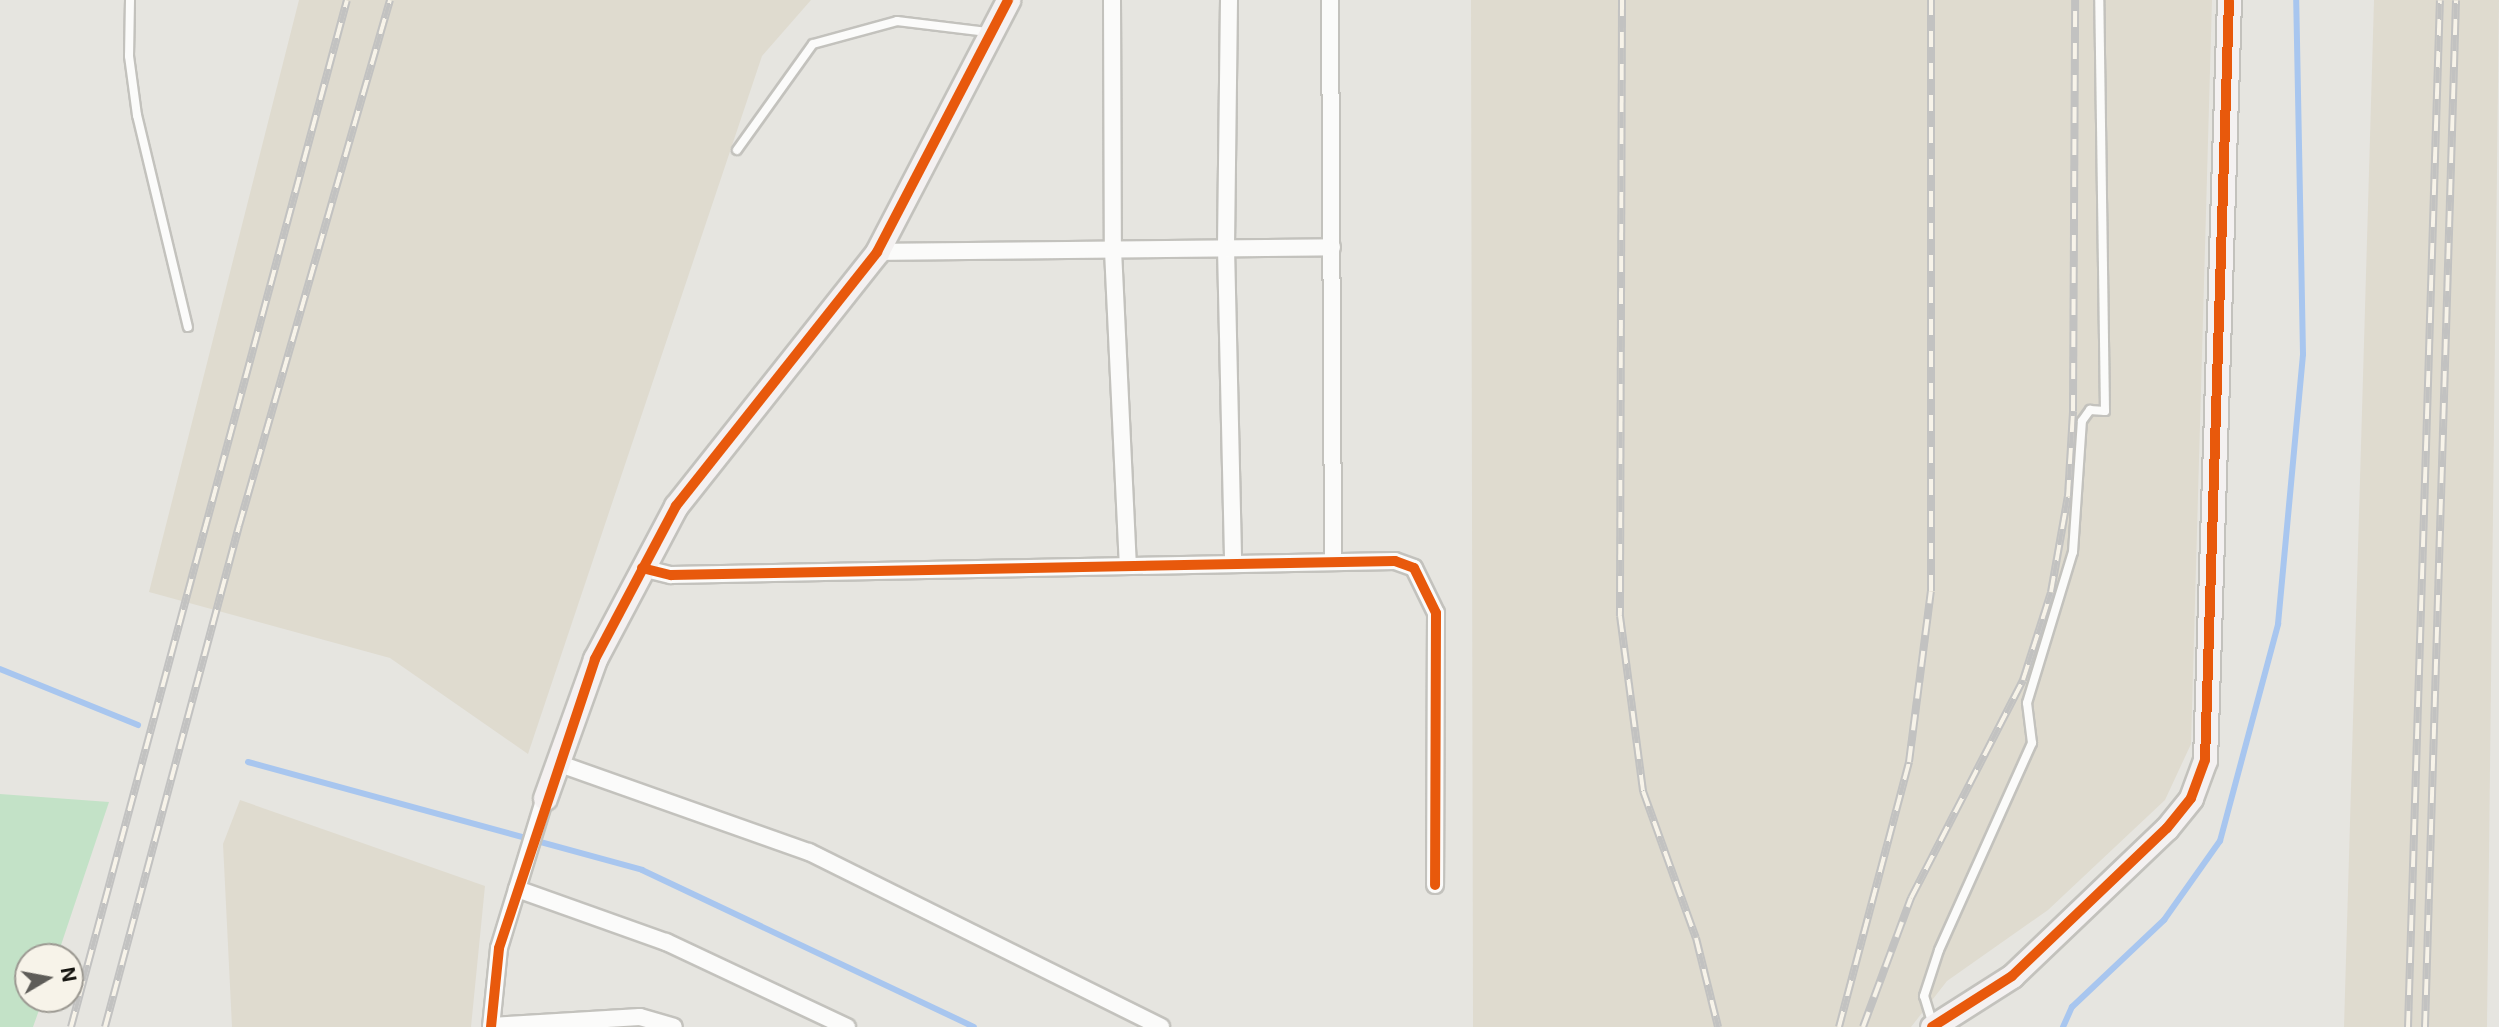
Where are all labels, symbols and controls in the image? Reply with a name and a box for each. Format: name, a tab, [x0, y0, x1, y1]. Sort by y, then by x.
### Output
north arrow	[14, 943, 84, 1013]
text: N	[56, 965, 81, 984]

